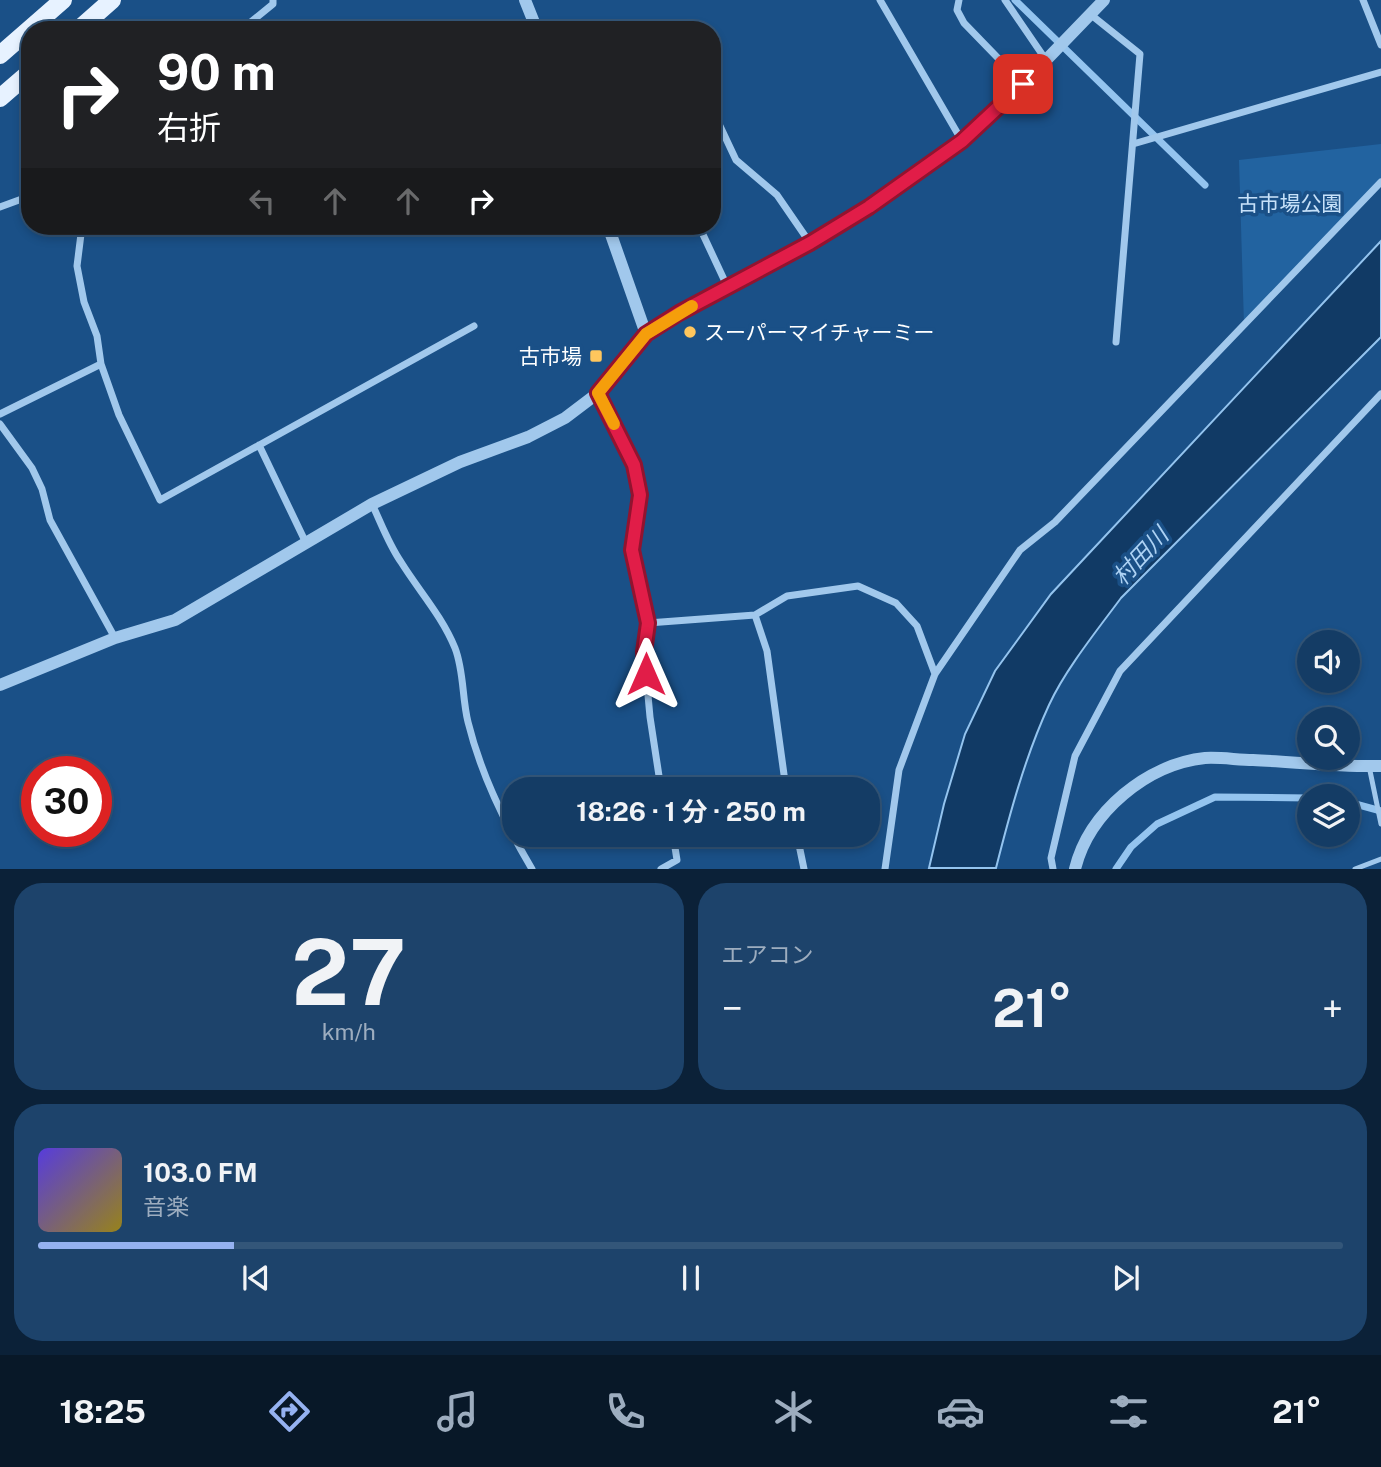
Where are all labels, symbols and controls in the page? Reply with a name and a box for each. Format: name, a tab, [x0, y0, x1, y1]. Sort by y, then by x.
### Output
text: 90 m	[157, 43, 276, 101]
icon: right	[42, 49, 133, 140]
pin	[993, 54, 1053, 114]
icon: arrive	[1004, 65, 1042, 103]
text: 右折	[157, 109, 221, 146]
icon: left	[243, 182, 281, 220]
icon: ahead	[316, 182, 354, 220]
icon: ahead	[389, 182, 427, 220]
icon: right	[462, 182, 500, 220]
park label: 古市場公園	[1238, 191, 1343, 216]
place label: スーパーマイチャーミー	[704, 320, 935, 345]
marker: スーパーマイチャーミー	[682, 324, 698, 340]
place label: 古市場	[519, 344, 582, 369]
marker: 古市場	[588, 348, 604, 364]
water label: 村田川	[1107, 519, 1175, 590]
map controls	[1297, 630, 1360, 847]
button: sound	[1297, 630, 1360, 693]
position arrow	[609, 637, 683, 711]
button: search	[1297, 707, 1360, 770]
speed limit sign: 30	[21, 756, 112, 847]
button: layers	[1297, 784, 1360, 847]
text: 18:26 · 1 分 · 250 m	[576, 796, 806, 827]
text: 27	[291, 919, 406, 1025]
text: エアコン	[722, 941, 814, 968]
text: 21°	[992, 978, 1072, 1039]
text: −	[722, 986, 743, 1031]
text: +	[1322, 986, 1343, 1031]
text: km/h	[322, 1018, 376, 1045]
text: 103.0 FM	[143, 1157, 258, 1188]
text: 音楽	[143, 1193, 189, 1220]
icon: previous	[237, 1259, 275, 1297]
icon: pause	[672, 1259, 710, 1297]
icon: next	[1107, 1259, 1145, 1297]
icon: directions	[265, 1387, 314, 1436]
icon: music	[433, 1387, 482, 1436]
icon: phone	[601, 1387, 650, 1436]
icon: climate	[769, 1387, 818, 1436]
icon: car	[936, 1387, 985, 1436]
icon: filters	[1104, 1387, 1153, 1436]
text: 18:25	[59, 1393, 146, 1430]
text: 21°	[1272, 1393, 1321, 1430]

